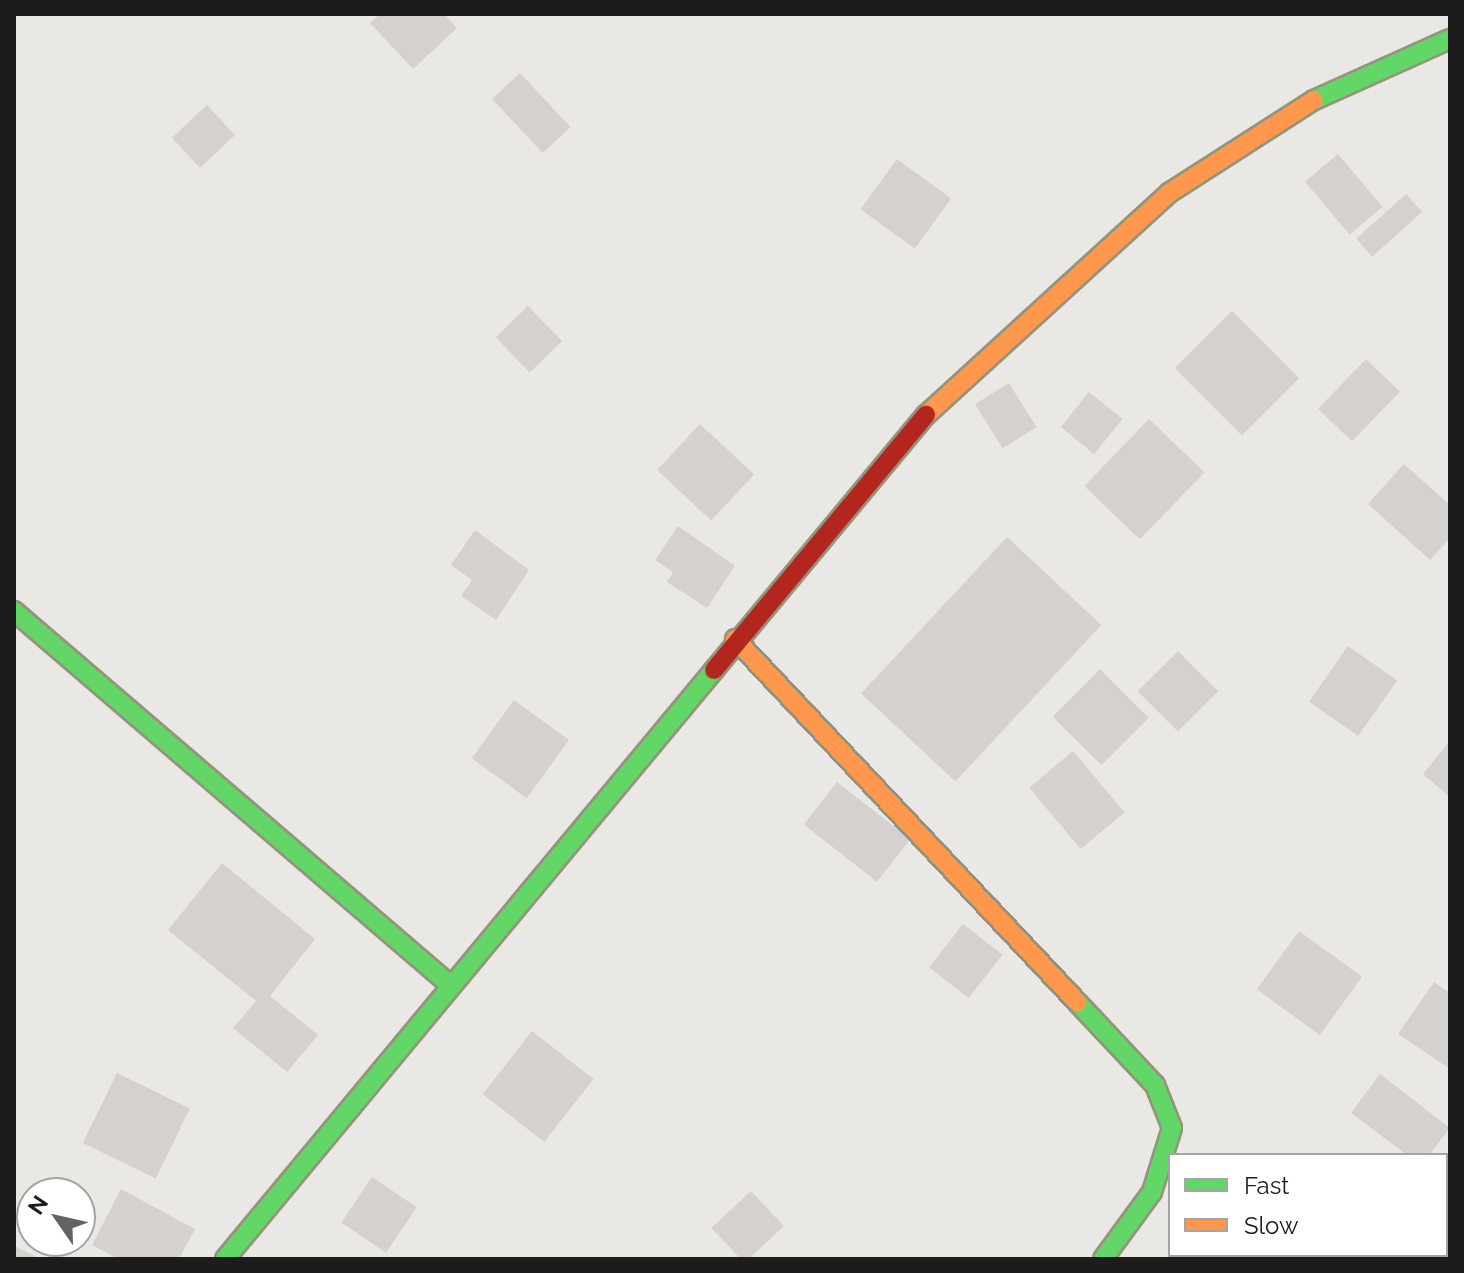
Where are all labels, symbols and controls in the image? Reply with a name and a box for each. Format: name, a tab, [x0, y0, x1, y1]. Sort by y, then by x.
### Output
legend	[1168, 1153, 1448, 1257]
text: Fast	[1244, 1171, 1289, 1200]
north arrow	[16, 1177, 96, 1257]
text: N	[22, 1190, 53, 1219]
text: Slow	[1244, 1211, 1298, 1240]

